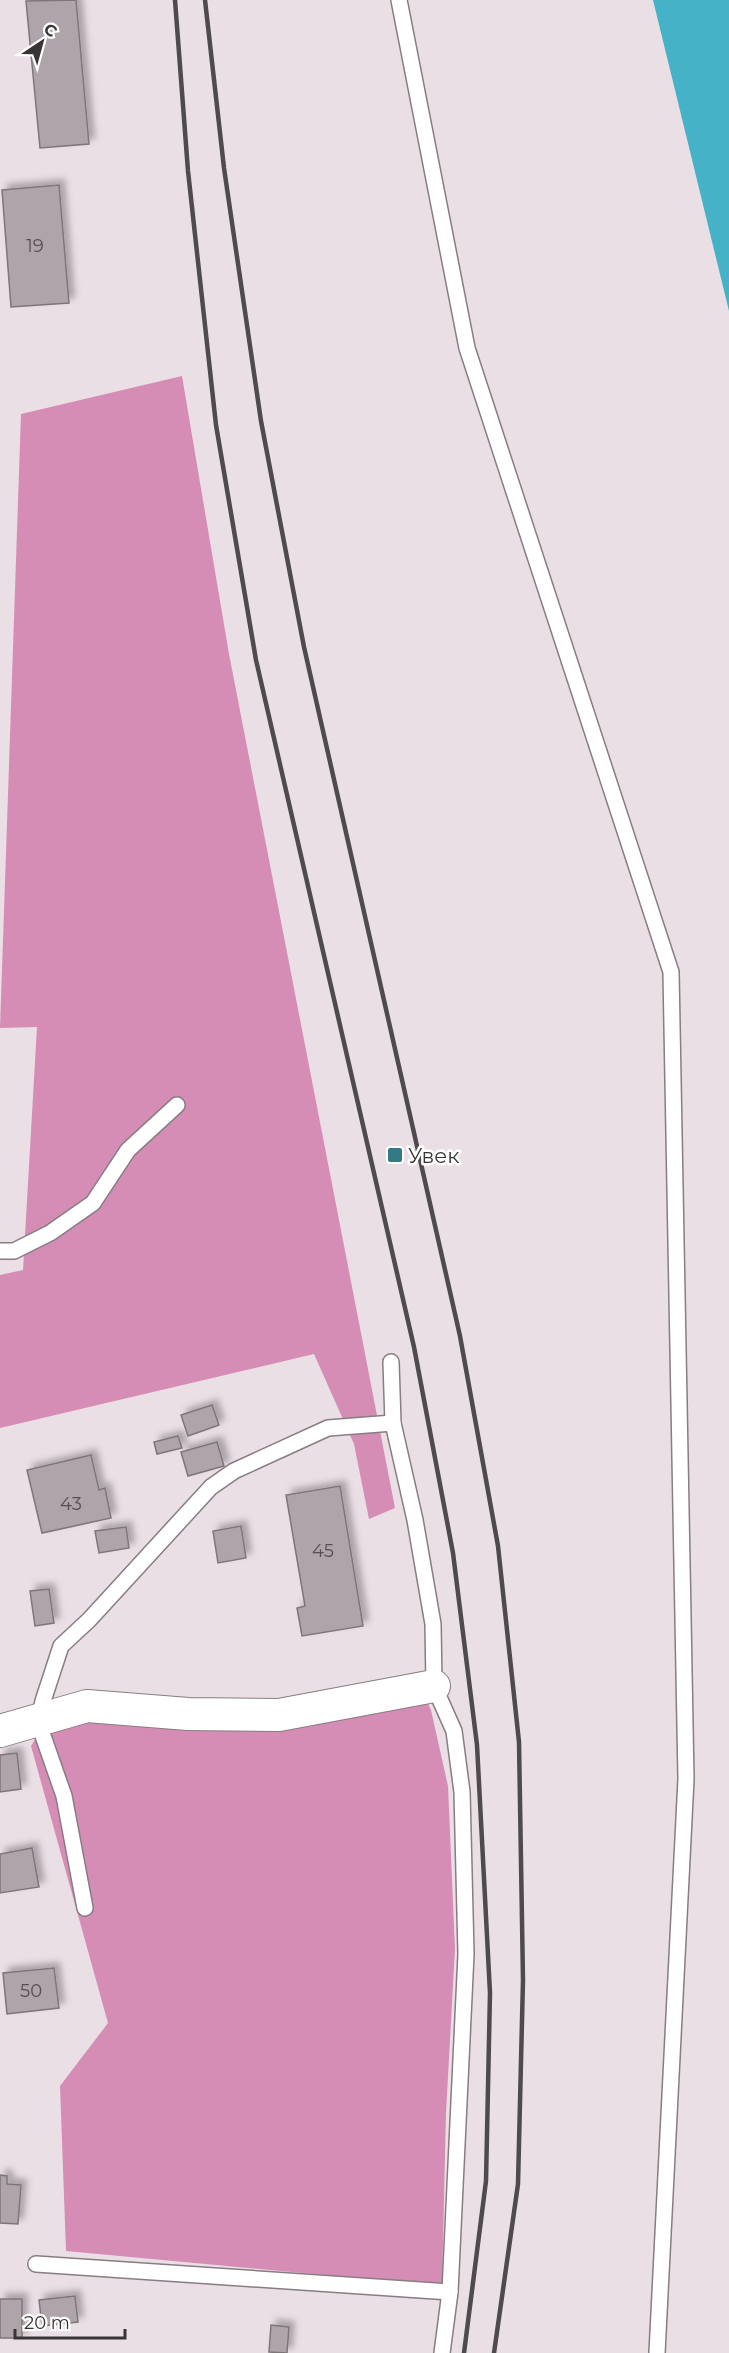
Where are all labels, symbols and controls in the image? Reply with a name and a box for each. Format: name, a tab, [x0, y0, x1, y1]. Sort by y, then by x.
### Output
north arrow	[12, 12, 72, 72]
text: С	[40, 19, 61, 42]
house number: 19	[26, 235, 44, 257]
place label: Увек	[408, 1143, 460, 1168]
marker: Увек	[386, 1146, 404, 1164]
house number: 43	[60, 1493, 82, 1515]
house number: 45	[312, 1540, 334, 1562]
house number: 50	[20, 1980, 42, 2002]
scale bar	[15, 2302, 124, 2340]
text: 20 m	[24, 2312, 70, 2334]

